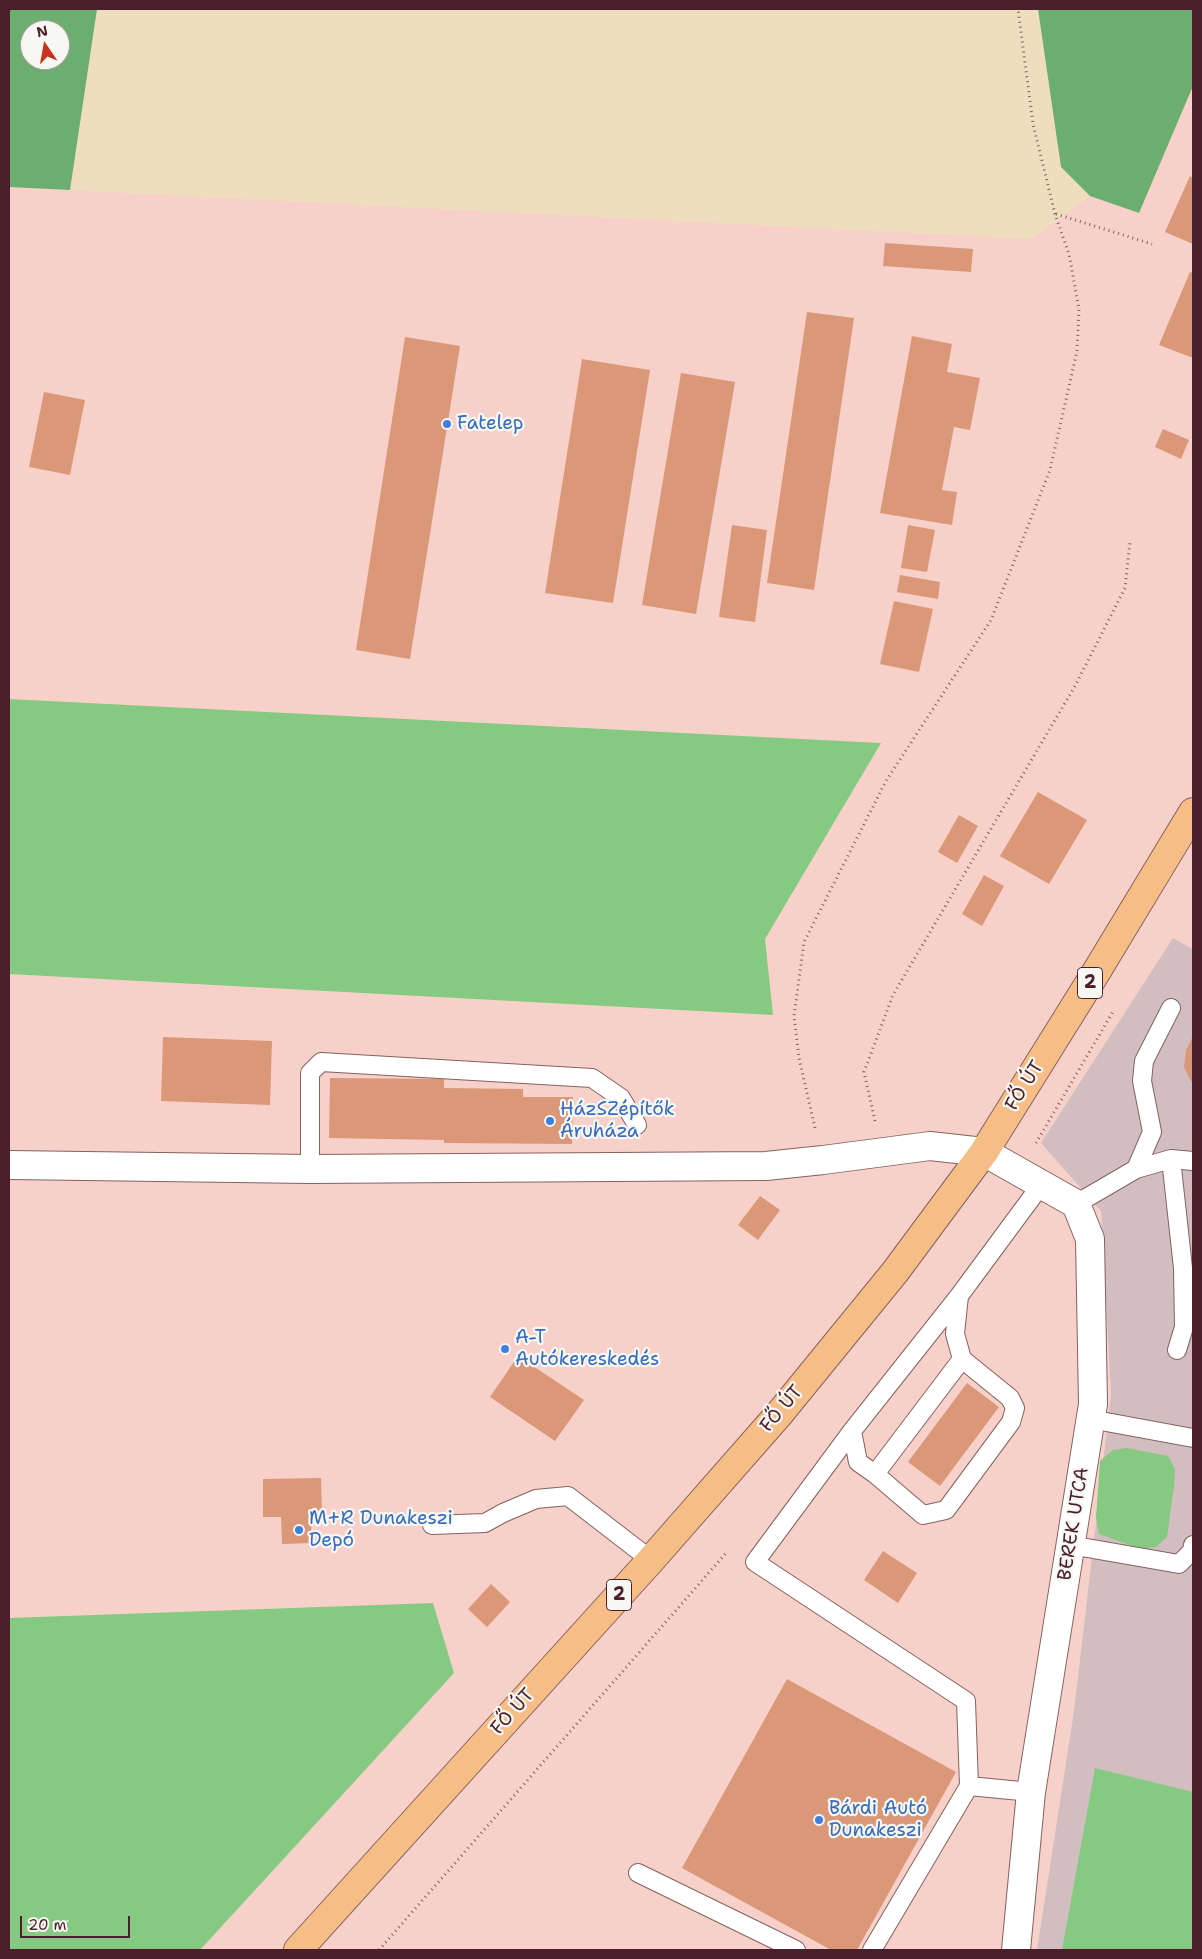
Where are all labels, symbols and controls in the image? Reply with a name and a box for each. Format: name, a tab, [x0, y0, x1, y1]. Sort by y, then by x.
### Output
north arrow	[20, 20, 70, 70]
text: N	[35, 21, 49, 41]
place label: Fatelep	[457, 413, 524, 435]
marker: Fatelep	[441, 418, 453, 430]
road number: 2	[1078, 968, 1102, 998]
street label: FŐ ÚT	[1001, 1057, 1049, 1115]
place label: HázSZépítők Áruháza	[560, 1099, 675, 1143]
marker: HázSZépítők Áruháza	[544, 1115, 556, 1127]
place label: A-T Autókereskedés	[515, 1327, 659, 1371]
marker: A-T Autókereskedés	[499, 1343, 511, 1355]
street label: FŐ ÚT	[756, 1381, 808, 1437]
street label: BEREK UTCA	[1054, 1466, 1094, 1582]
place label: M+R Dunakeszi Depó	[309, 1508, 453, 1552]
marker: M+R Dunakeszi Depó	[293, 1524, 305, 1536]
road number: 2	[606, 1580, 632, 1610]
street label: FŐ ÚT	[486, 1684, 540, 1740]
place label: Bárdi Autó Dunakeszi	[829, 1798, 927, 1842]
marker: Bárdi Autó Dunakeszi	[813, 1814, 825, 1826]
scale bar	[22, 1906, 132, 1938]
text: 20 m	[28, 1915, 67, 1935]

